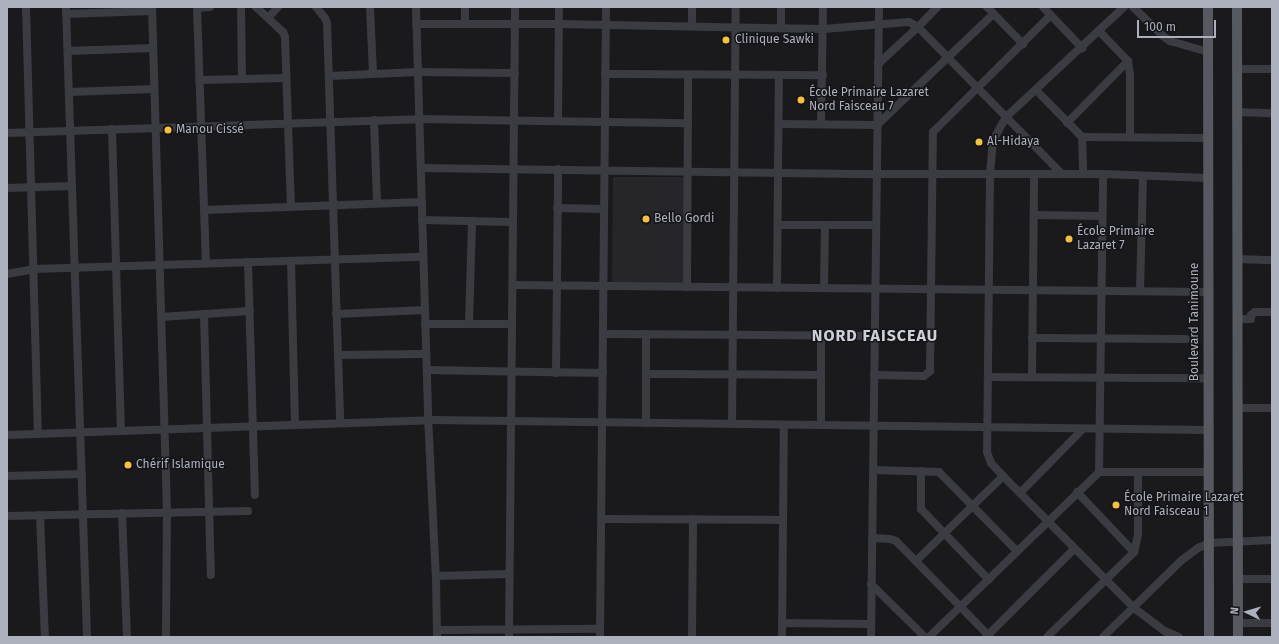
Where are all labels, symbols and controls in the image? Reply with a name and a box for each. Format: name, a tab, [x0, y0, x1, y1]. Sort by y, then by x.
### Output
scale bar	[1139, 12, 1218, 38]
text: 100 m	[1144, 20, 1176, 34]
place label: Clinique Sawki	[735, 33, 814, 47]
marker: Clinique Sawki	[720, 34, 732, 46]
place label: École Primaire Lazaret Nord Faisceau 7	[809, 86, 929, 114]
marker: École Primaire Lazaret Nord Faisceau 7	[796, 95, 806, 105]
place label: Manou Cissé	[176, 123, 244, 137]
marker: Manou Cissé	[163, 125, 173, 135]
place label: Al-Hidaya	[987, 135, 1039, 149]
marker: Al-Hidaya	[974, 137, 984, 147]
place label: Bello Gordi	[654, 212, 714, 226]
marker: Bello Gordi	[641, 214, 651, 224]
place label: École Primaire Lazaret 7	[1077, 225, 1155, 253]
marker: École Primaire Lazaret 7	[1064, 234, 1074, 244]
street label: Boulevard Tanimoune	[1188, 263, 1202, 381]
district label: NORD FAISCEAU	[812, 326, 938, 346]
place label: Chérif Islamique	[136, 458, 225, 472]
marker: Chérif Islamique	[123, 460, 133, 470]
place label: École Primaire Lazaret Nord Faisceau 1	[1124, 491, 1244, 519]
marker: École Primaire Lazaret Nord Faisceau 1	[1111, 500, 1121, 510]
north arrow	[1227, 592, 1267, 632]
text: N	[1228, 607, 1241, 615]

